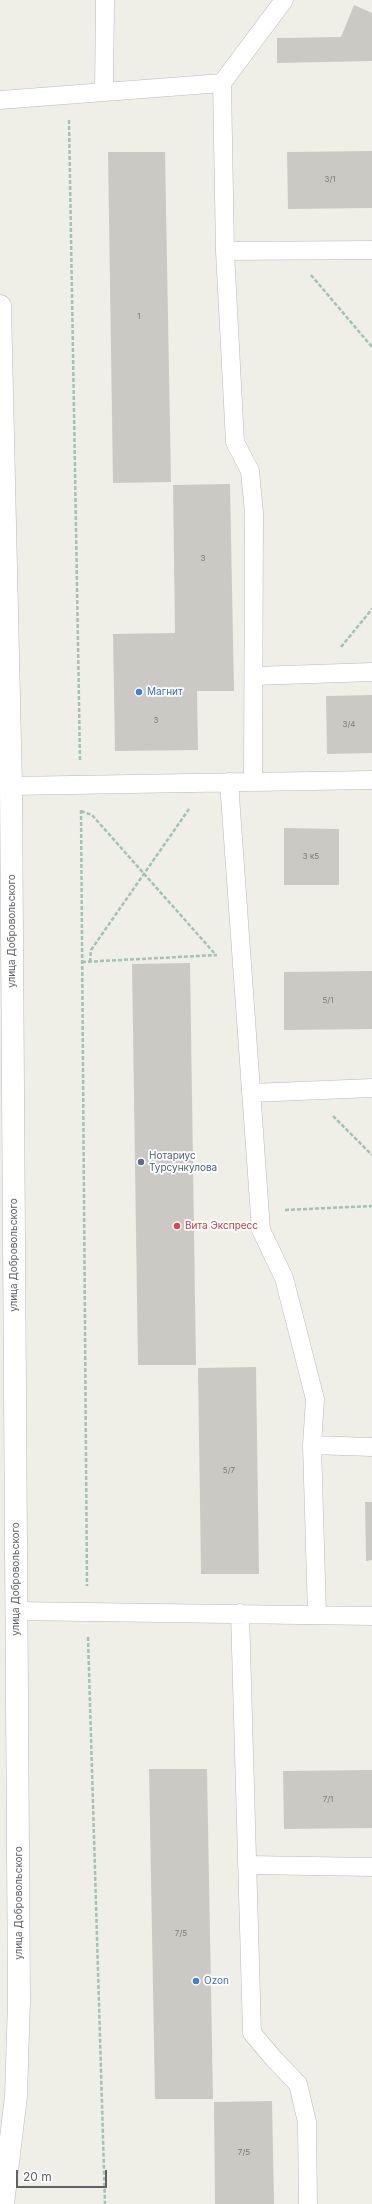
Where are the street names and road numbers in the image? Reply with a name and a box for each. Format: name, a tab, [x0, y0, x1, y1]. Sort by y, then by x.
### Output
street label: улица Добровольского	[6, 874, 18, 988]
street label: улица Добровольского	[8, 1198, 20, 1312]
street label: улица Добровольского	[10, 1522, 22, 1636]
street label: улица Добровольского	[13, 1846, 25, 1960]

